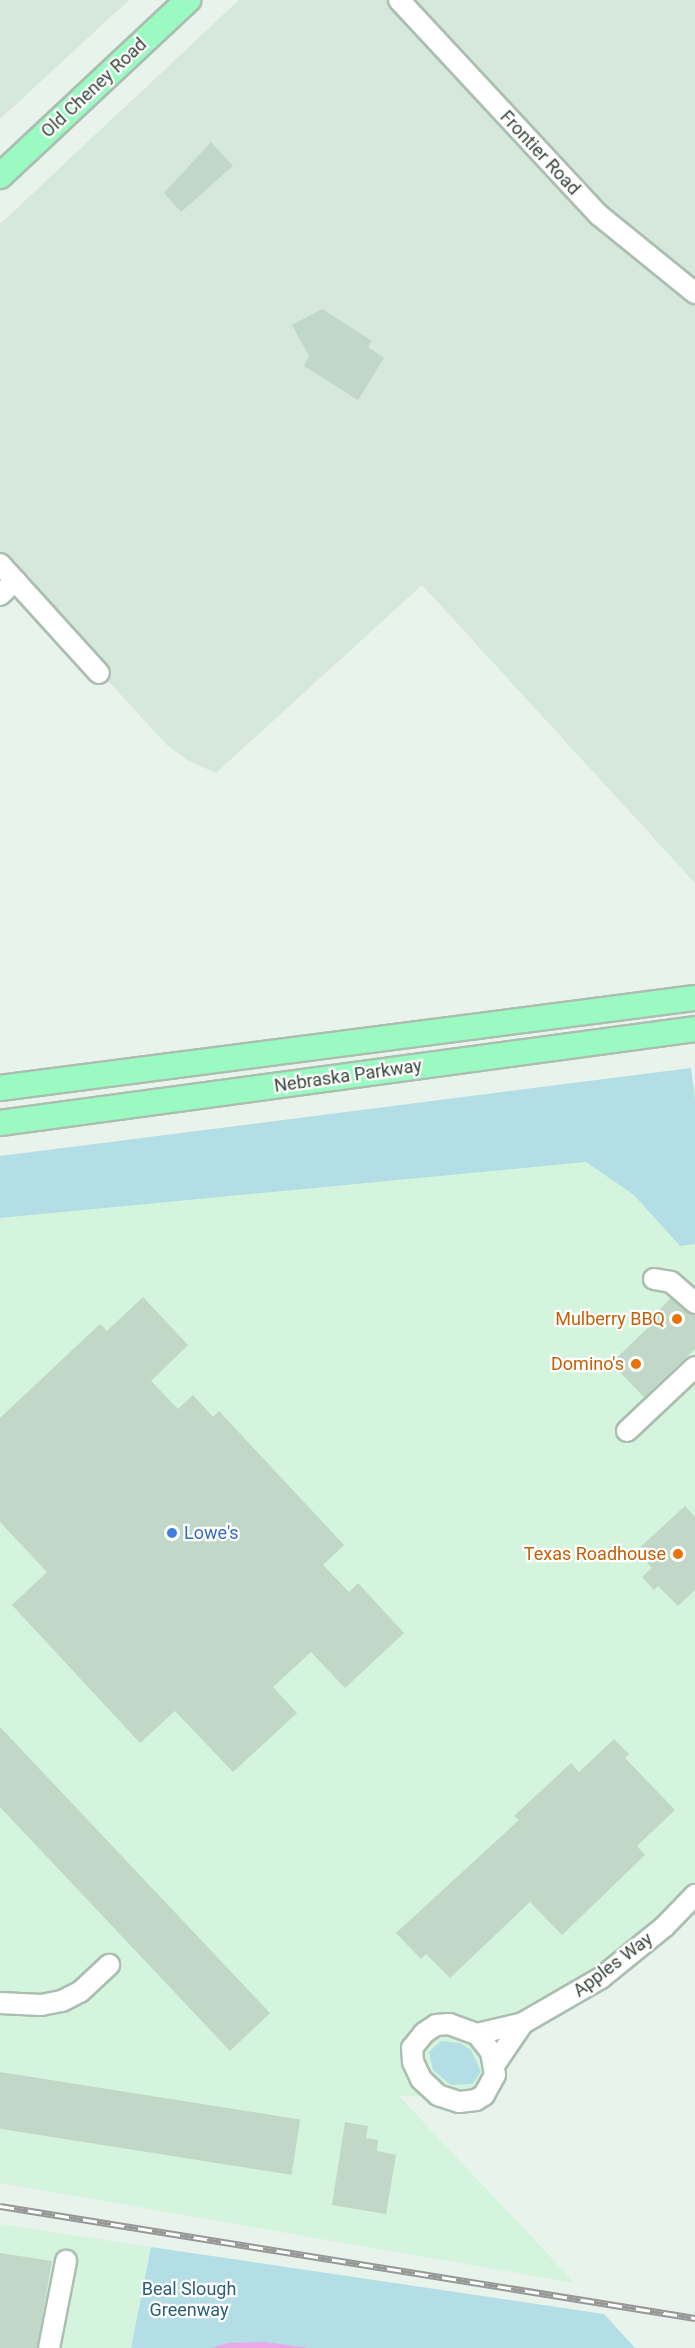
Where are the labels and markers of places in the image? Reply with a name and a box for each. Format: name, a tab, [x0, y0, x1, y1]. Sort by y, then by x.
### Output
place label: Mulberry BBQ	[555, 1308, 665, 1330]
marker: Mulberry BBQ	[670, 1312, 684, 1326]
place label: Domino's	[551, 1353, 624, 1375]
marker: Domino's	[629, 1357, 643, 1371]
place label: Lowe's	[184, 1522, 239, 1544]
marker: Lowe's	[165, 1526, 179, 1540]
place label: Texas Roadhouse	[524, 1543, 666, 1565]
marker: Texas Roadhouse	[671, 1547, 685, 1561]

